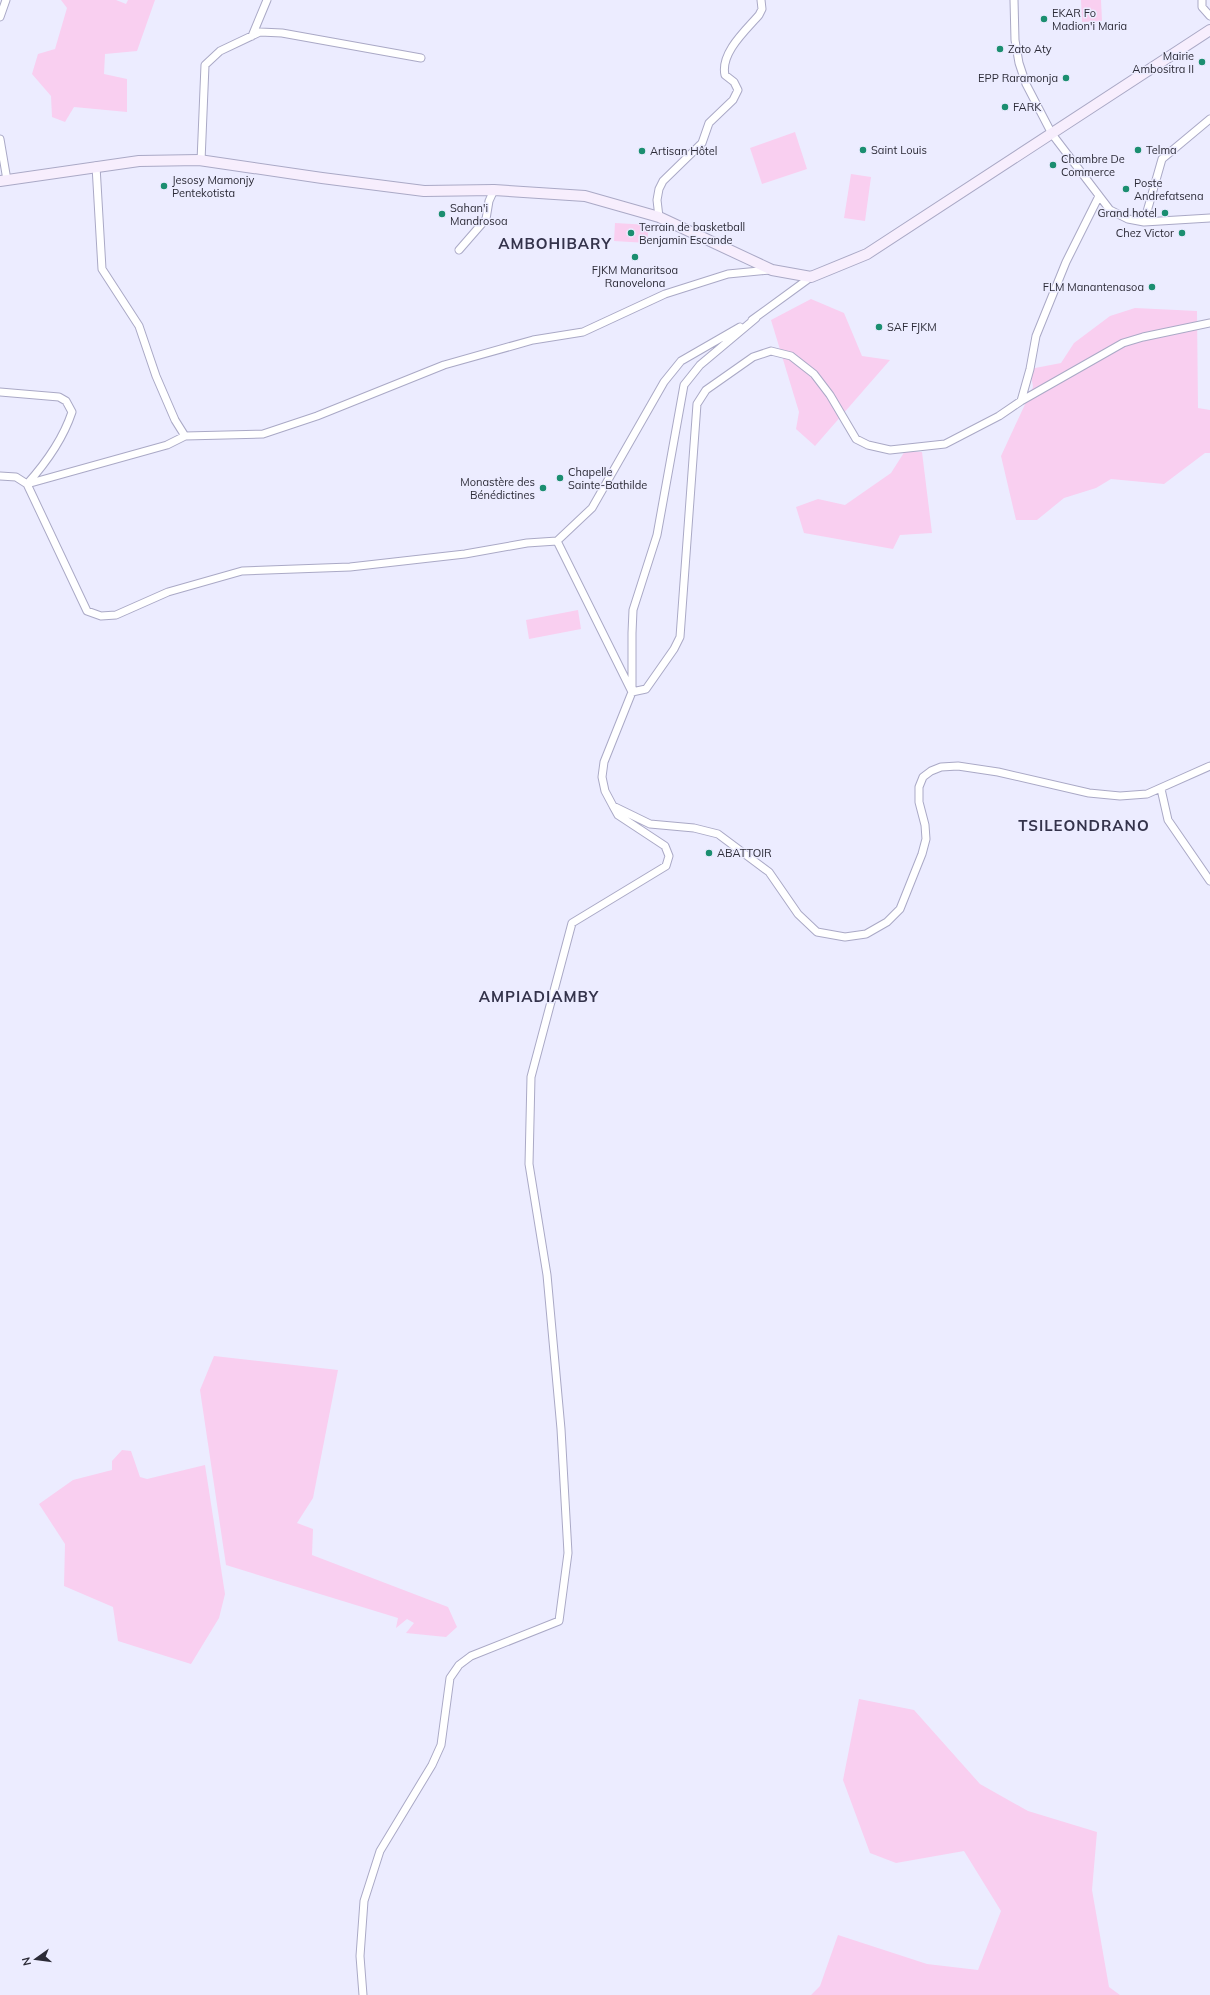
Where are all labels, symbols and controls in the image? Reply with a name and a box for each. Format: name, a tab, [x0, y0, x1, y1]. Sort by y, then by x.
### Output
place label: EKAR Fo Madion'i Maria	[1052, 6, 1127, 33]
marker: EKAR Fo Madion'i Maria	[1039, 14, 1049, 24]
place label: Zato Aty	[1008, 42, 1052, 56]
marker: Zato Aty	[995, 44, 1005, 54]
place label: Mairie Ambositra II	[1132, 49, 1194, 76]
marker: Mairie Ambositra II	[1197, 57, 1207, 67]
place label: EPP Raramonja	[978, 71, 1058, 85]
marker: EPP Raramonja	[1061, 73, 1071, 83]
place label: FARK	[1013, 100, 1042, 114]
marker: FARK	[1000, 102, 1010, 112]
place label: Saint Louis	[871, 143, 927, 157]
place label: Telma	[1146, 143, 1177, 157]
place label: Artisan Hôtel	[650, 144, 717, 158]
marker: Saint Louis	[858, 145, 868, 155]
marker: Telma	[1133, 145, 1143, 155]
marker: Artisan Hôtel	[637, 146, 647, 156]
place label: Chambre De Commerce	[1061, 152, 1125, 179]
marker: Chambre De Commerce	[1048, 160, 1058, 170]
place label: Jesosy Mamonjy Pentekotista	[172, 173, 254, 200]
place label: Poste Andrefatsena	[1134, 176, 1204, 203]
marker: Jesosy Mamonjy Pentekotista	[159, 181, 169, 191]
marker: Poste Andrefatsena	[1121, 184, 1131, 194]
place label: Sahan'i Mandrosoa	[450, 201, 508, 228]
place label: Grand hotel	[1097, 206, 1157, 220]
marker: Grand hotel	[1160, 208, 1170, 218]
marker: Sahan'i Mandrosoa	[437, 209, 447, 219]
place label: Terrain de basketball Benjamin Escande	[639, 220, 745, 247]
place label: Chez Victor	[1116, 226, 1174, 240]
marker: Terrain de basketball Benjamin Escande	[626, 228, 636, 238]
marker: Chez Victor	[1177, 228, 1187, 238]
district label: AMBOHIBARY	[498, 234, 612, 253]
marker: FJKM Manaritsoa Ranovelona	[630, 252, 640, 262]
place label: FJKM Manaritsoa Ranovelona	[592, 263, 678, 290]
place label: FLM Manantenasoa	[1043, 280, 1144, 294]
marker: FLM Manantenasoa	[1147, 282, 1157, 292]
place label: SAF FJKM	[887, 320, 937, 334]
marker: SAF FJKM	[874, 322, 884, 332]
place label: Chapelle Sainte-Bathilde	[568, 465, 647, 492]
marker: Chapelle Sainte-Bathilde	[555, 473, 565, 483]
place label: Monastère des Bénédictines	[460, 475, 535, 502]
marker: Monastère des Bénédictines	[538, 483, 548, 493]
district label: TSILEONDRANO	[1018, 816, 1150, 835]
place label: ABATTOIR	[717, 846, 772, 860]
marker: ABATTOIR	[704, 848, 714, 858]
district label: AMPIADIAMBY	[479, 987, 599, 1006]
north arrow	[16, 1939, 56, 1979]
text: N	[18, 1956, 34, 1967]

